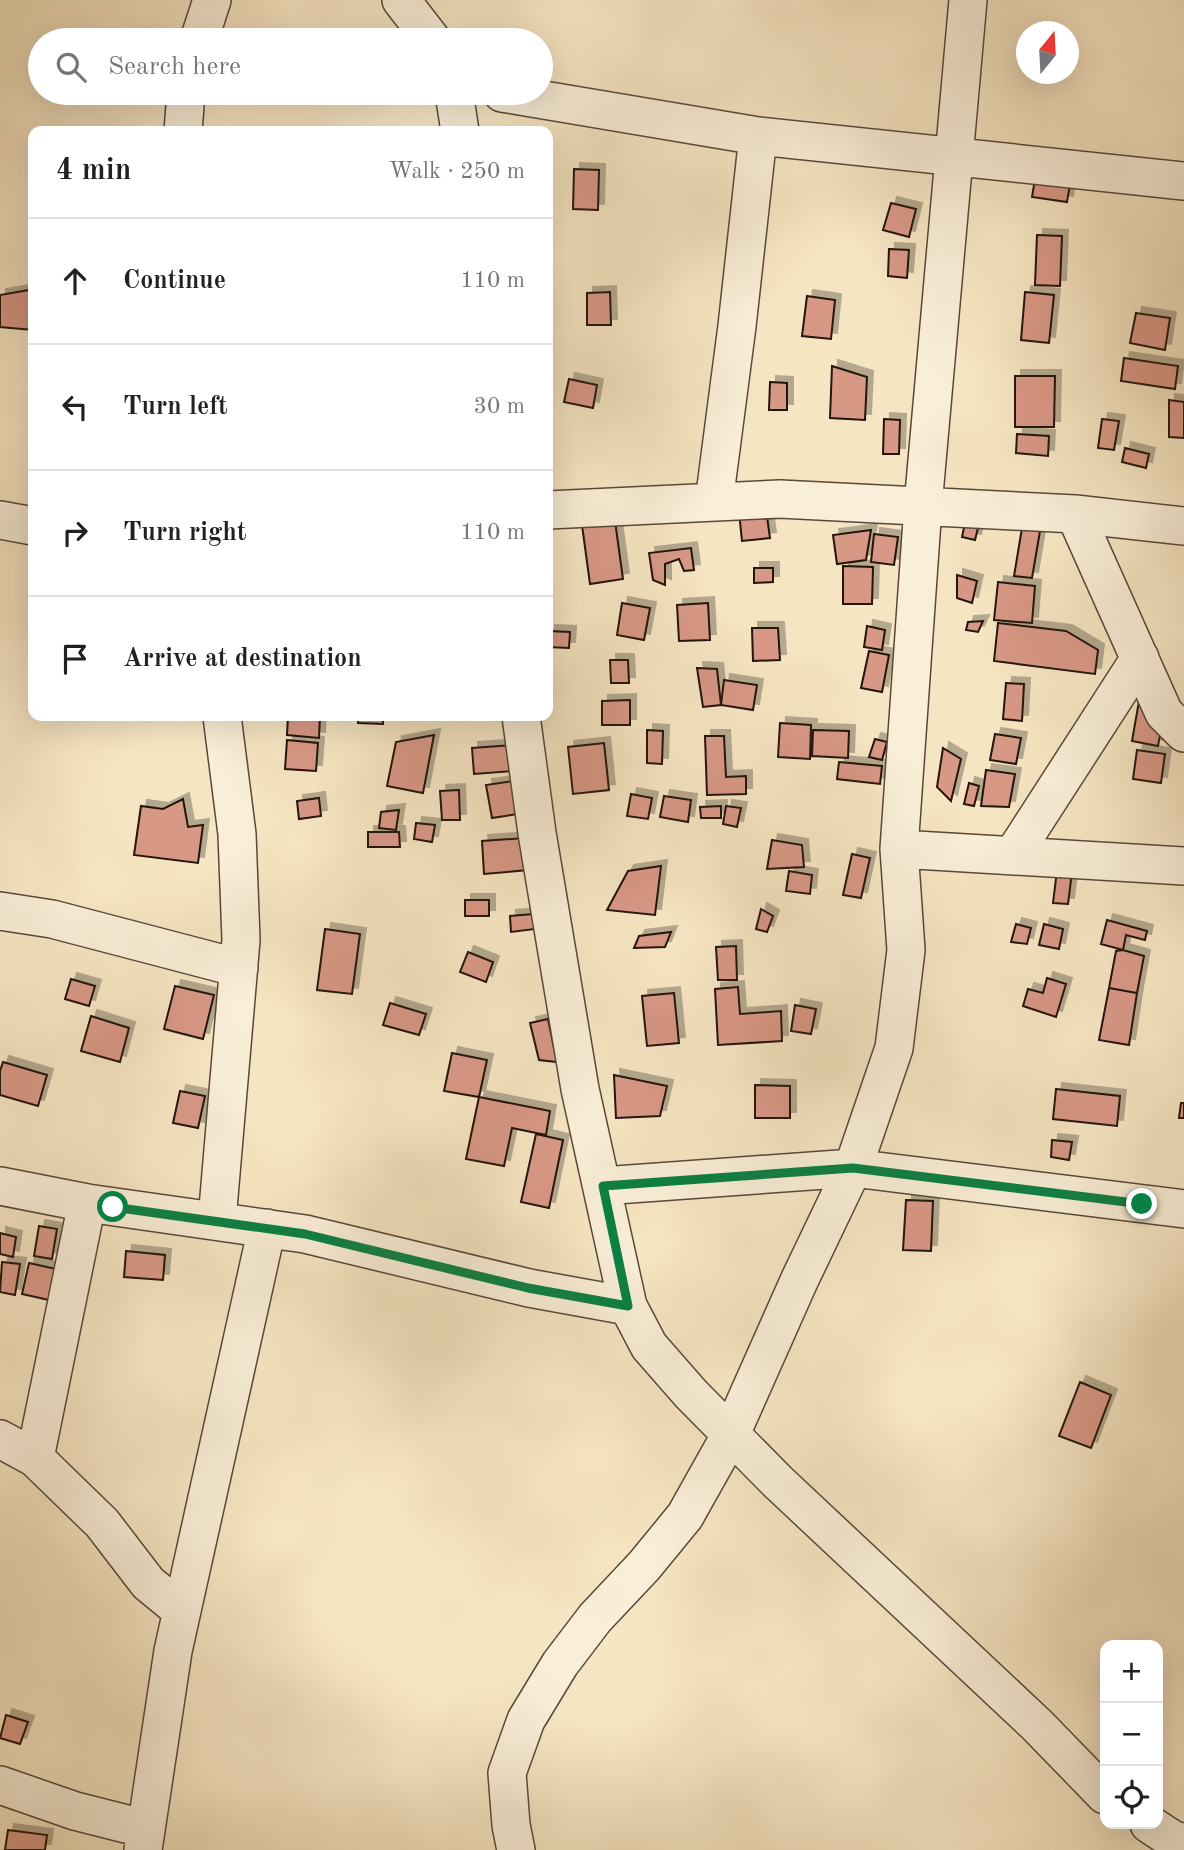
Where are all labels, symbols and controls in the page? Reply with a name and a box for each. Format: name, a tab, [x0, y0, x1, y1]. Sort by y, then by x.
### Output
north arrow	[1016, 21, 1079, 84]
search box	[28, 28, 553, 105]
icon: search	[52, 48, 90, 86]
text: Search here	[108, 54, 241, 80]
text: 4 min	[56, 156, 131, 186]
text: Walk · 250 m	[389, 160, 525, 183]
icon: ahead	[56, 262, 94, 300]
text: Continue	[123, 268, 226, 294]
text: 110 m	[460, 269, 525, 292]
icon: left	[56, 388, 94, 426]
text: Turn left	[123, 394, 228, 420]
text: 30 m	[474, 395, 525, 418]
icon: right	[56, 514, 94, 552]
text: Turn right	[123, 520, 246, 546]
text: 110 m	[460, 521, 525, 544]
icon: arrive	[56, 640, 94, 678]
text: Arrive at destination	[123, 646, 362, 672]
route end	[1126, 1188, 1157, 1219]
route start	[97, 1191, 128, 1222]
map controls	[1100, 1640, 1163, 1829]
button: +	[1100, 1640, 1163, 1703]
button: −	[1100, 1703, 1163, 1766]
button: locate	[1100, 1766, 1163, 1829]

